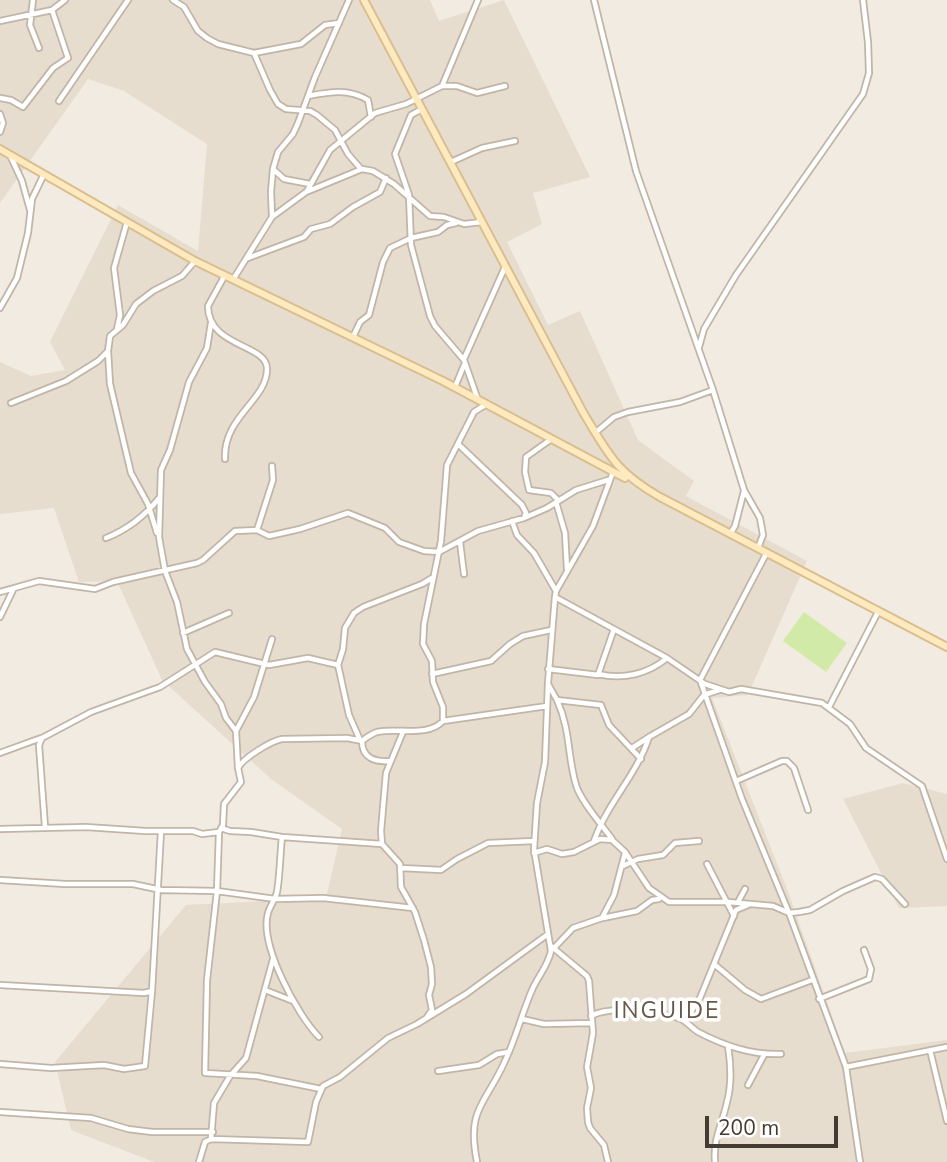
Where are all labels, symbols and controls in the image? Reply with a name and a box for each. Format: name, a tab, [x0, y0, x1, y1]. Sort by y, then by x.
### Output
district label: INGUIDE	[615, 998, 719, 1026]
scale bar	[709, 1102, 842, 1146]
text: 200 m	[718, 1114, 779, 1142]

